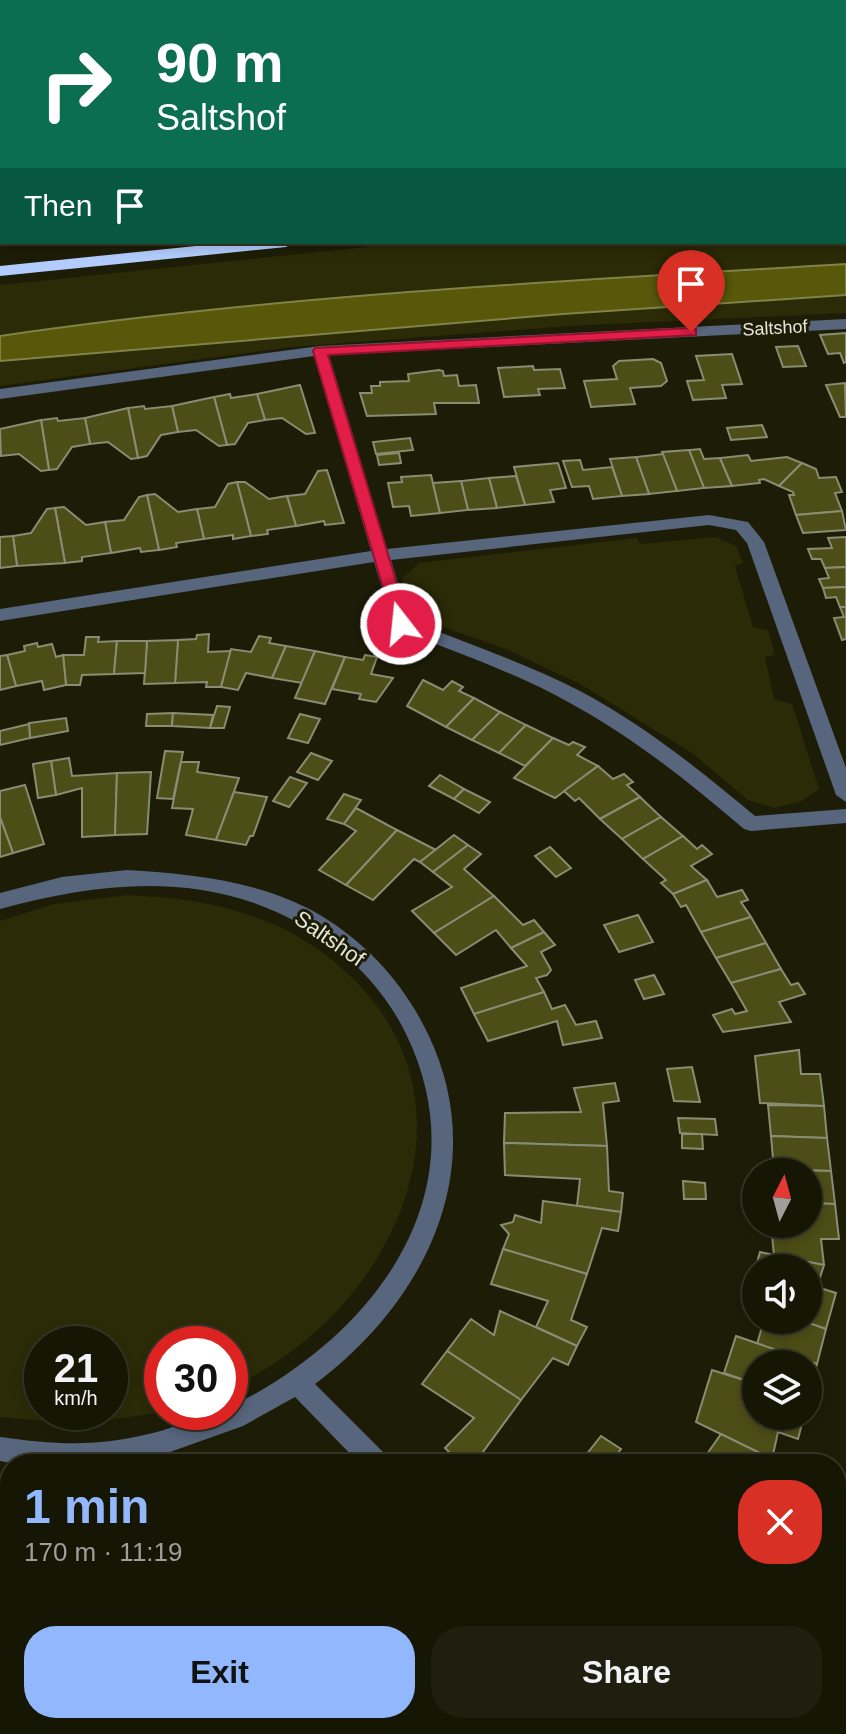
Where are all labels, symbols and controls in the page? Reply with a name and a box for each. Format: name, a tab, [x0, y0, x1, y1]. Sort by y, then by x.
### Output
text: 90 m	[156, 31, 284, 94]
icon: right	[24, 32, 128, 136]
text: Saltshof	[156, 97, 286, 138]
icon: arrive	[108, 184, 152, 228]
text: Then	[24, 189, 92, 222]
pin	[657, 250, 725, 332]
icon: arrive	[669, 262, 713, 306]
street label: Saltshof	[742, 316, 809, 340]
position arrow	[359, 582, 443, 666]
street label: Saltshof	[290, 905, 370, 972]
north arrow	[742, 1158, 822, 1238]
map controls	[742, 1158, 822, 1430]
button: sound	[742, 1254, 822, 1334]
speed limit sign: 30	[144, 1326, 248, 1430]
text: 21	[54, 1346, 98, 1390]
button: layers	[742, 1350, 822, 1430]
text: km/h	[54, 1387, 98, 1409]
text: 1 min	[24, 1480, 149, 1533]
button: close	[738, 1480, 822, 1564]
text: 170 m · 11:19	[24, 1537, 183, 1567]
button: Exit	[24, 1626, 415, 1718]
button: Share	[431, 1626, 822, 1718]

